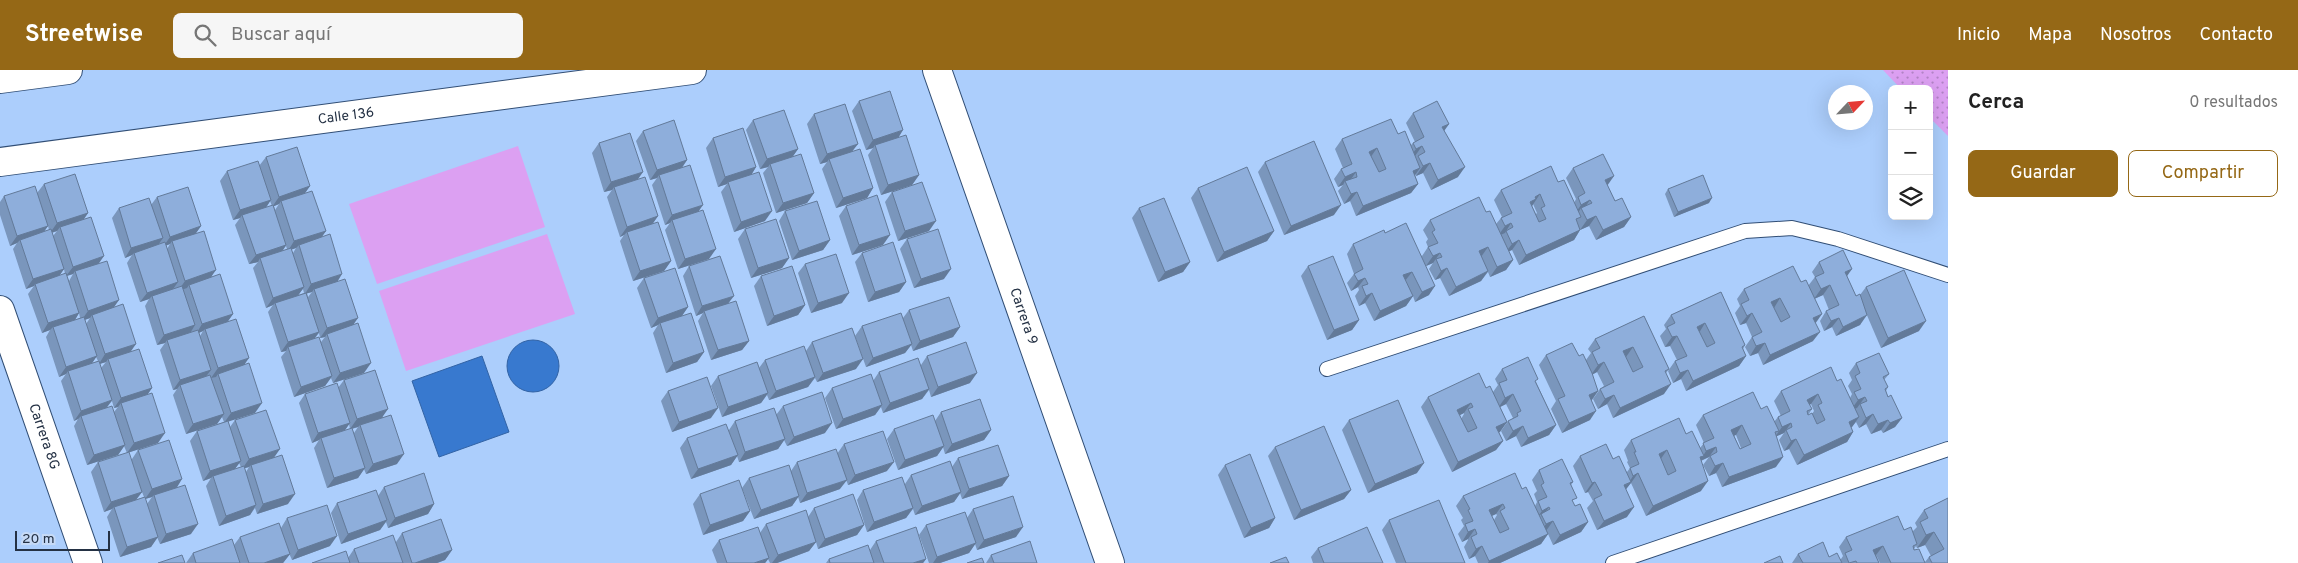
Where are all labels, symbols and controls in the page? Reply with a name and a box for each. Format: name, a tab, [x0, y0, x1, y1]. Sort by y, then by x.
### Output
search box	[173, 13, 523, 58]
text: Streetwise	[25, 20, 143, 50]
icon: search	[191, 21, 219, 49]
text: Buscar aquí	[231, 23, 331, 47]
text: Inicio	[1957, 24, 2000, 47]
text: Mapa	[2028, 24, 2072, 47]
text: Nosotros	[2100, 24, 2172, 47]
text: Contacto	[2200, 24, 2273, 47]
north arrow	[1828, 85, 1873, 130]
map controls	[1888, 85, 1933, 220]
button: +	[1888, 85, 1933, 130]
text: Cerca	[1968, 89, 2024, 116]
text: 0 resultados	[2189, 93, 2278, 113]
street label: Calle 136	[317, 104, 375, 128]
button: −	[1888, 130, 1933, 175]
button: Guardar	[1968, 150, 2118, 197]
button: Compartir	[2128, 150, 2278, 197]
button: layers	[1888, 175, 1933, 220]
street label: Carrera 9	[1006, 286, 1041, 347]
street label: Carrera 8G	[25, 401, 63, 472]
scale bar	[15, 528, 110, 551]
text: 20 m	[22, 531, 55, 548]

